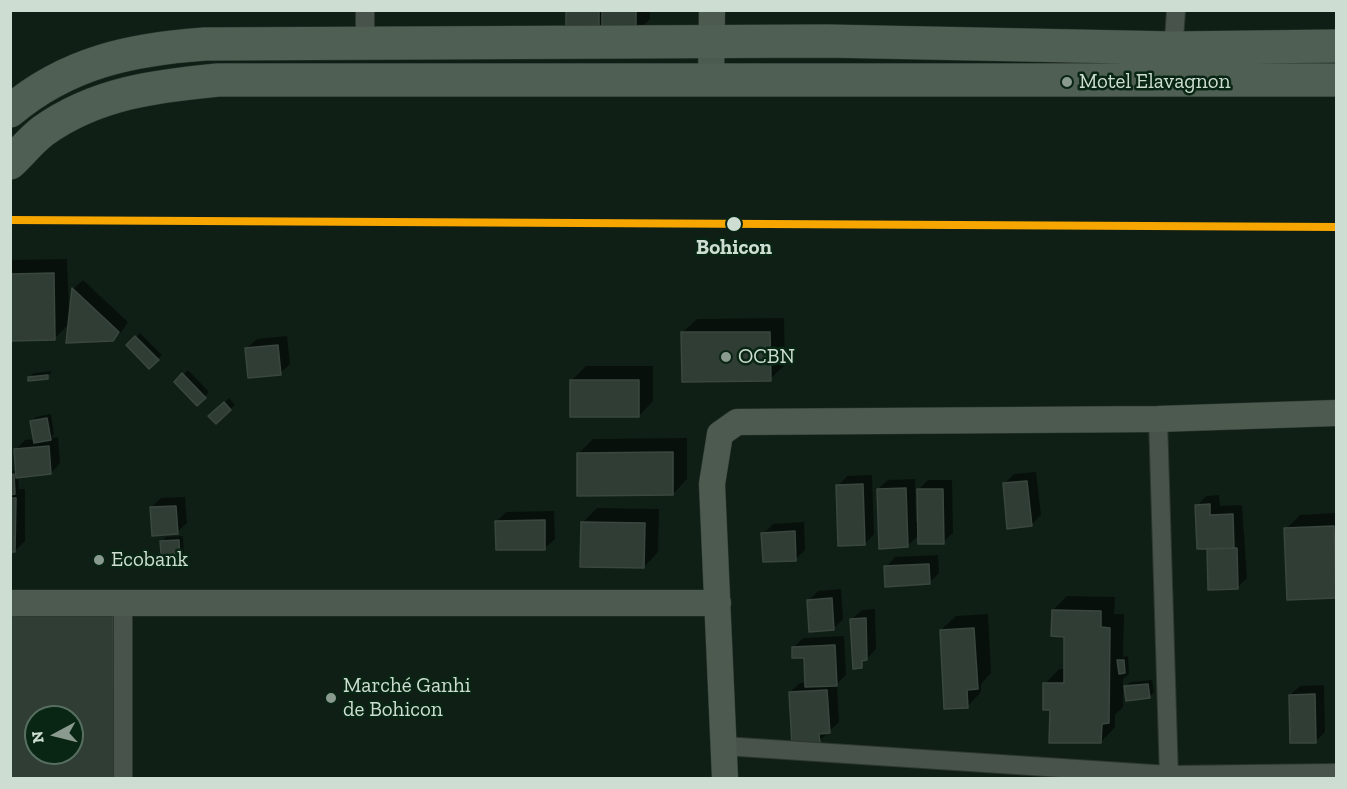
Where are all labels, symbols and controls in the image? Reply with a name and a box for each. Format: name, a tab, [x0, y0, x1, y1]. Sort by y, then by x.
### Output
place label: Motel Elavagnon	[1079, 69, 1231, 95]
marker: Motel Elavagnon	[1060, 75, 1074, 89]
marker: Bohicon	[725, 215, 743, 233]
place label: Bohicon	[696, 235, 772, 261]
place label: OCBN	[738, 344, 795, 370]
marker: OCBN	[719, 350, 733, 364]
place label: Ecobank	[111, 547, 188, 573]
marker: Ecobank	[92, 553, 106, 567]
place label: Marché Ganhi de Bohicon	[343, 673, 471, 723]
marker: Marché Ganhi de Bohicon	[324, 691, 338, 705]
north arrow	[24, 705, 84, 765]
text: N	[27, 730, 48, 744]

